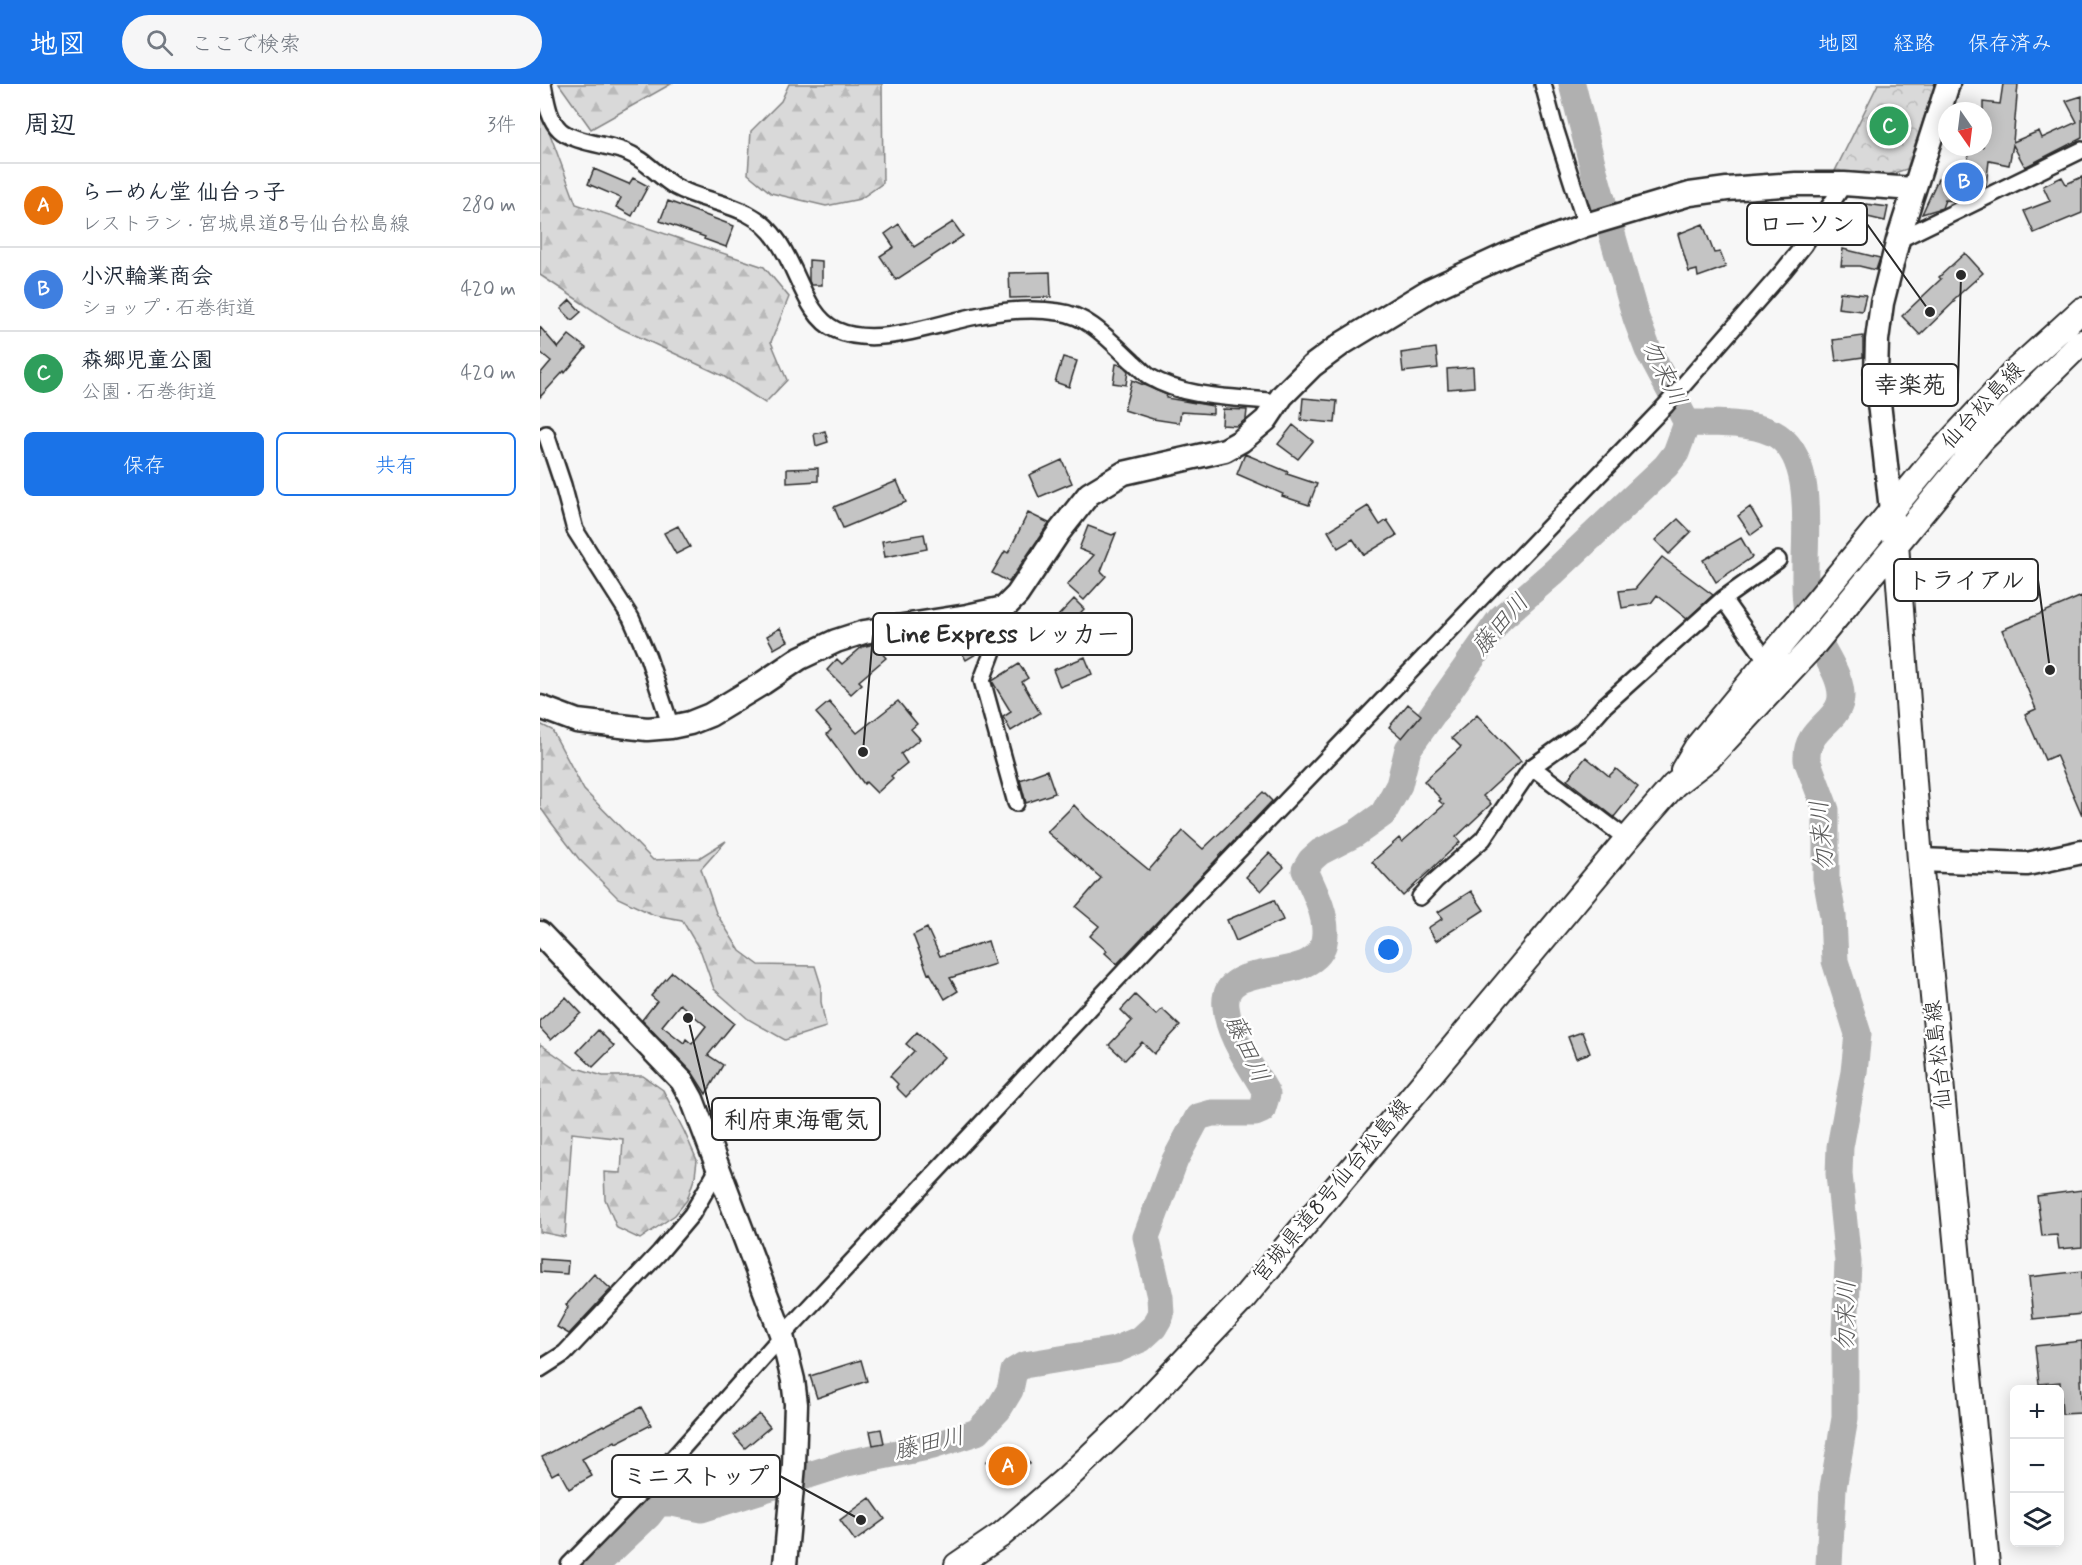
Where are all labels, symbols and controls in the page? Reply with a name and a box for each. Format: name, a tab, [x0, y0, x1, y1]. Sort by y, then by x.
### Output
search box	[122, 15, 542, 69]
icon: search	[143, 26, 176, 59]
text: 地図	[30, 27, 86, 64]
text: 地図	[1818, 30, 1860, 58]
text: 経路	[1893, 30, 1935, 58]
text: 保存済み	[1968, 30, 2052, 58]
text: ここで検索	[191, 31, 301, 59]
north arrow	[1938, 102, 1992, 156]
pin: C	[1870, 104, 1908, 148]
text: 周辺	[24, 109, 76, 143]
text: 3件	[487, 112, 516, 139]
pin: B	[1944, 160, 1984, 204]
text: らーめん堂 仙台っ子	[81, 179, 285, 207]
text: A	[37, 192, 50, 219]
text: 280 m	[462, 192, 516, 219]
callout: ローソン	[1747, 203, 1867, 245]
text: ローソン	[1759, 210, 1855, 241]
text: レストラン · 宮城県道8号仙台松島線	[81, 211, 409, 238]
text: 小沢輪業商会	[81, 263, 213, 291]
text: B	[37, 276, 50, 303]
text: 420 m	[460, 276, 516, 303]
text: ショップ · 石巻街道	[81, 295, 256, 322]
water label: 勿来川	[1633, 334, 1693, 412]
text: 森郷児童公園	[81, 347, 213, 375]
street label: 仙台松島線	[1935, 356, 2031, 456]
text: C	[36, 360, 51, 387]
text: 420 m	[460, 360, 516, 387]
callout: 幸楽苑	[1862, 364, 1958, 406]
text: 幸楽苑	[1874, 371, 1946, 402]
text: 公園 · 石巻街道	[81, 379, 216, 406]
button: 保存	[24, 432, 264, 496]
button: 共有	[276, 432, 516, 496]
callout: トライアル	[1894, 559, 2038, 601]
text: トライアル	[1907, 566, 2025, 597]
water label: 藤田川	[1466, 588, 1536, 662]
callout: Line Express レッカー	[873, 613, 1132, 655]
text: Line Express レッカー	[886, 620, 1120, 651]
water label: 勿来川	[1804, 799, 1842, 873]
your location	[1374, 935, 1403, 964]
street label: 仙台松島線	[1919, 999, 1959, 1111]
water label: 藤田川	[1217, 1010, 1275, 1088]
street label: 宮城県道8号仙台松島線	[1247, 1093, 1417, 1289]
callout: 利府東海電気	[712, 1098, 880, 1140]
text: 利府東海電気	[724, 1106, 868, 1137]
water label: 勿来川	[1831, 1280, 1863, 1352]
map controls	[2010, 1385, 2064, 1547]
button: +	[2010, 1385, 2064, 1439]
water label: 藤田川	[890, 1421, 968, 1467]
button: −	[2010, 1439, 2064, 1493]
pin: A	[988, 1444, 1028, 1488]
callout: ミニストップ	[612, 1455, 780, 1497]
text: ミニストップ	[623, 1462, 769, 1493]
button: layers	[2010, 1493, 2064, 1547]

